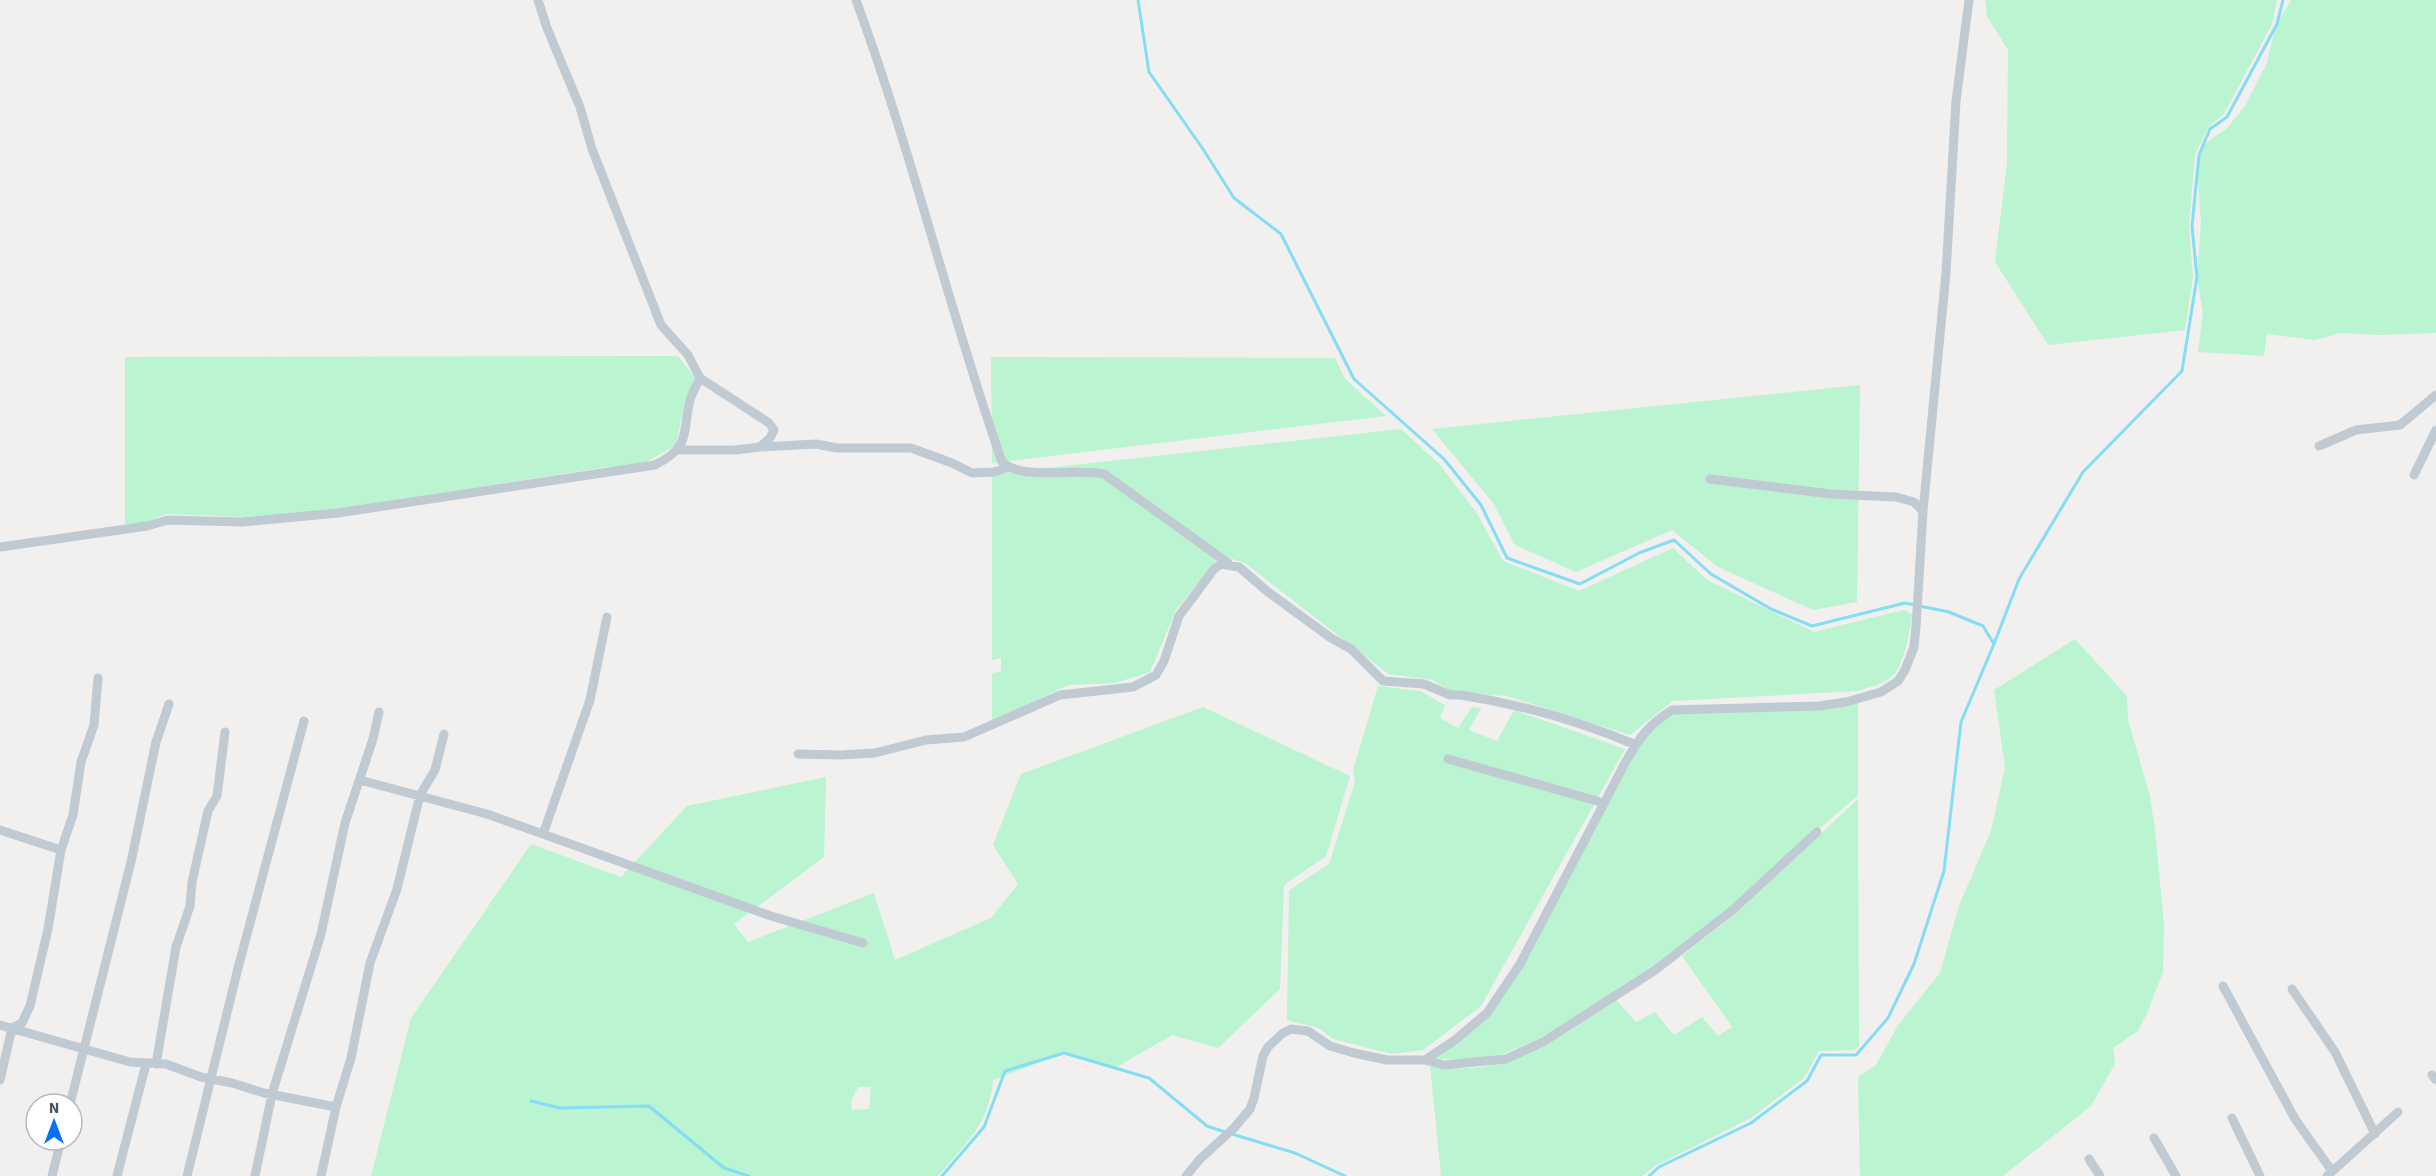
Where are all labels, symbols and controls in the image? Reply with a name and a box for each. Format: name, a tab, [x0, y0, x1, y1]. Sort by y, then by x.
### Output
north arrow	[24, 1092, 84, 1152]
text: N	[49, 1097, 59, 1119]

